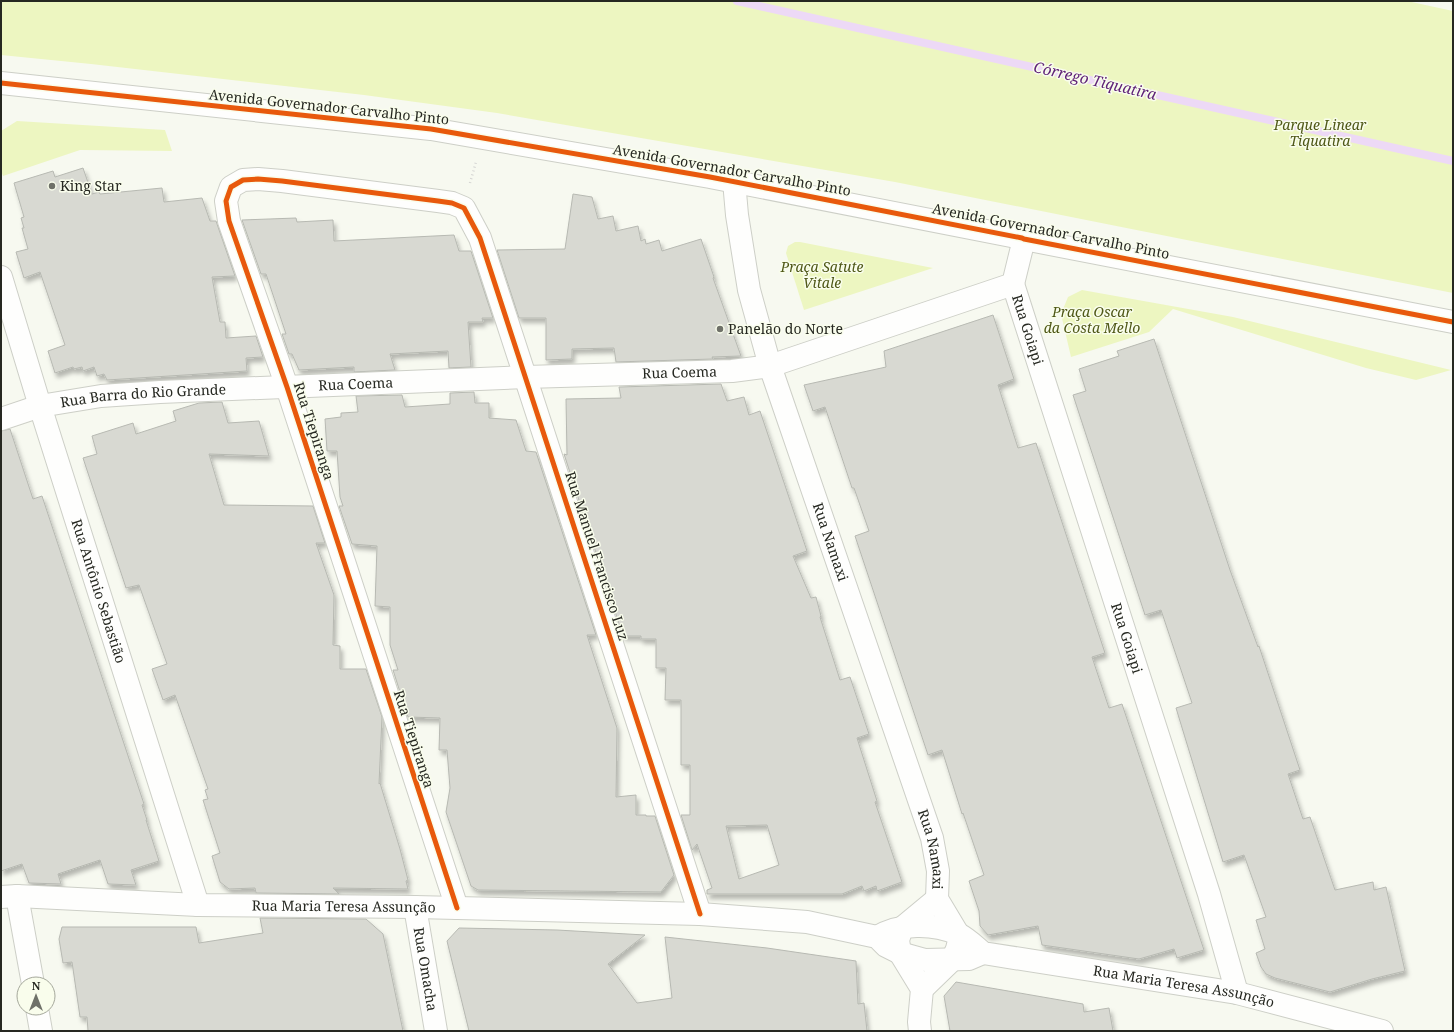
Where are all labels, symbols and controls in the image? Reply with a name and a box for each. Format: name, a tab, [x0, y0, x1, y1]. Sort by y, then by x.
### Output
water label: Córrego Tiquatira	[1032, 56, 1159, 104]
street label: Avenida Governador Carvalho Pinto	[208, 84, 450, 129]
park label: Parque Linear Tiquatira	[1273, 115, 1367, 150]
street label: Avenida Governador Carvalho Pinto	[612, 139, 853, 200]
place label: King Star	[60, 176, 122, 195]
marker: King Star	[47, 181, 57, 191]
street label: Avenida Governador Carvalho Pinto	[931, 198, 1171, 263]
park label: Praça Satute Vitale	[780, 257, 864, 292]
street label: Rua Goiapi	[1008, 292, 1049, 368]
park label: Praça Oscar da Costa Mello	[1044, 302, 1140, 337]
place label: Panelão do Norte	[728, 319, 843, 338]
marker: Panelão do Norte	[715, 324, 725, 334]
street label: Rua Coema	[642, 361, 717, 383]
street label: Rua Coema	[318, 372, 394, 395]
street label: Rua Barra do Rio Grande	[59, 379, 226, 412]
street label: Rua Tiepiranga	[290, 379, 339, 482]
street label: Rua Manuel Francisco Luz	[561, 469, 634, 643]
street label: Rua Namaxi	[809, 500, 853, 584]
street label: Rua Antônio Sebastião	[67, 517, 131, 665]
street label: Rua Goiapi	[1107, 600, 1148, 676]
street label: Rua Tiepiranga	[390, 687, 439, 790]
street label: Rua Namaxi	[914, 806, 948, 890]
street label: Rua Maria Teresa Assunção	[252, 895, 436, 917]
street label: Rua Omacha	[410, 926, 442, 1013]
street label: Rua Maria Teresa Assunção	[1092, 960, 1277, 1011]
north arrow	[16, 976, 56, 1016]
text: N	[32, 978, 41, 993]

